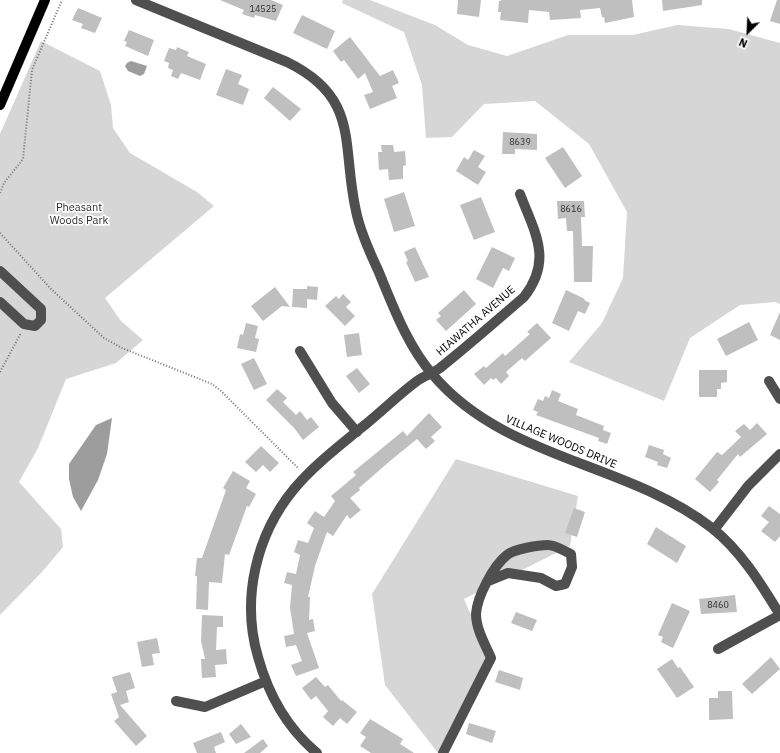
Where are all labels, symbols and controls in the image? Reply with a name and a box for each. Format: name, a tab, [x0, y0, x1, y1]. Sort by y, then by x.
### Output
house number: 14525	[250, 4, 276, 14]
north arrow	[728, 12, 768, 52]
text: N	[737, 35, 750, 51]
house number: 8639	[509, 137, 531, 147]
park label: Pheasant Woods Park	[50, 201, 108, 227]
house number: 8616	[560, 204, 582, 214]
street label: HIAWATHA AVENUE	[434, 283, 518, 359]
street label: VILLAGE WOODS DRIVE	[503, 413, 619, 471]
house number: 8460	[707, 600, 729, 610]

